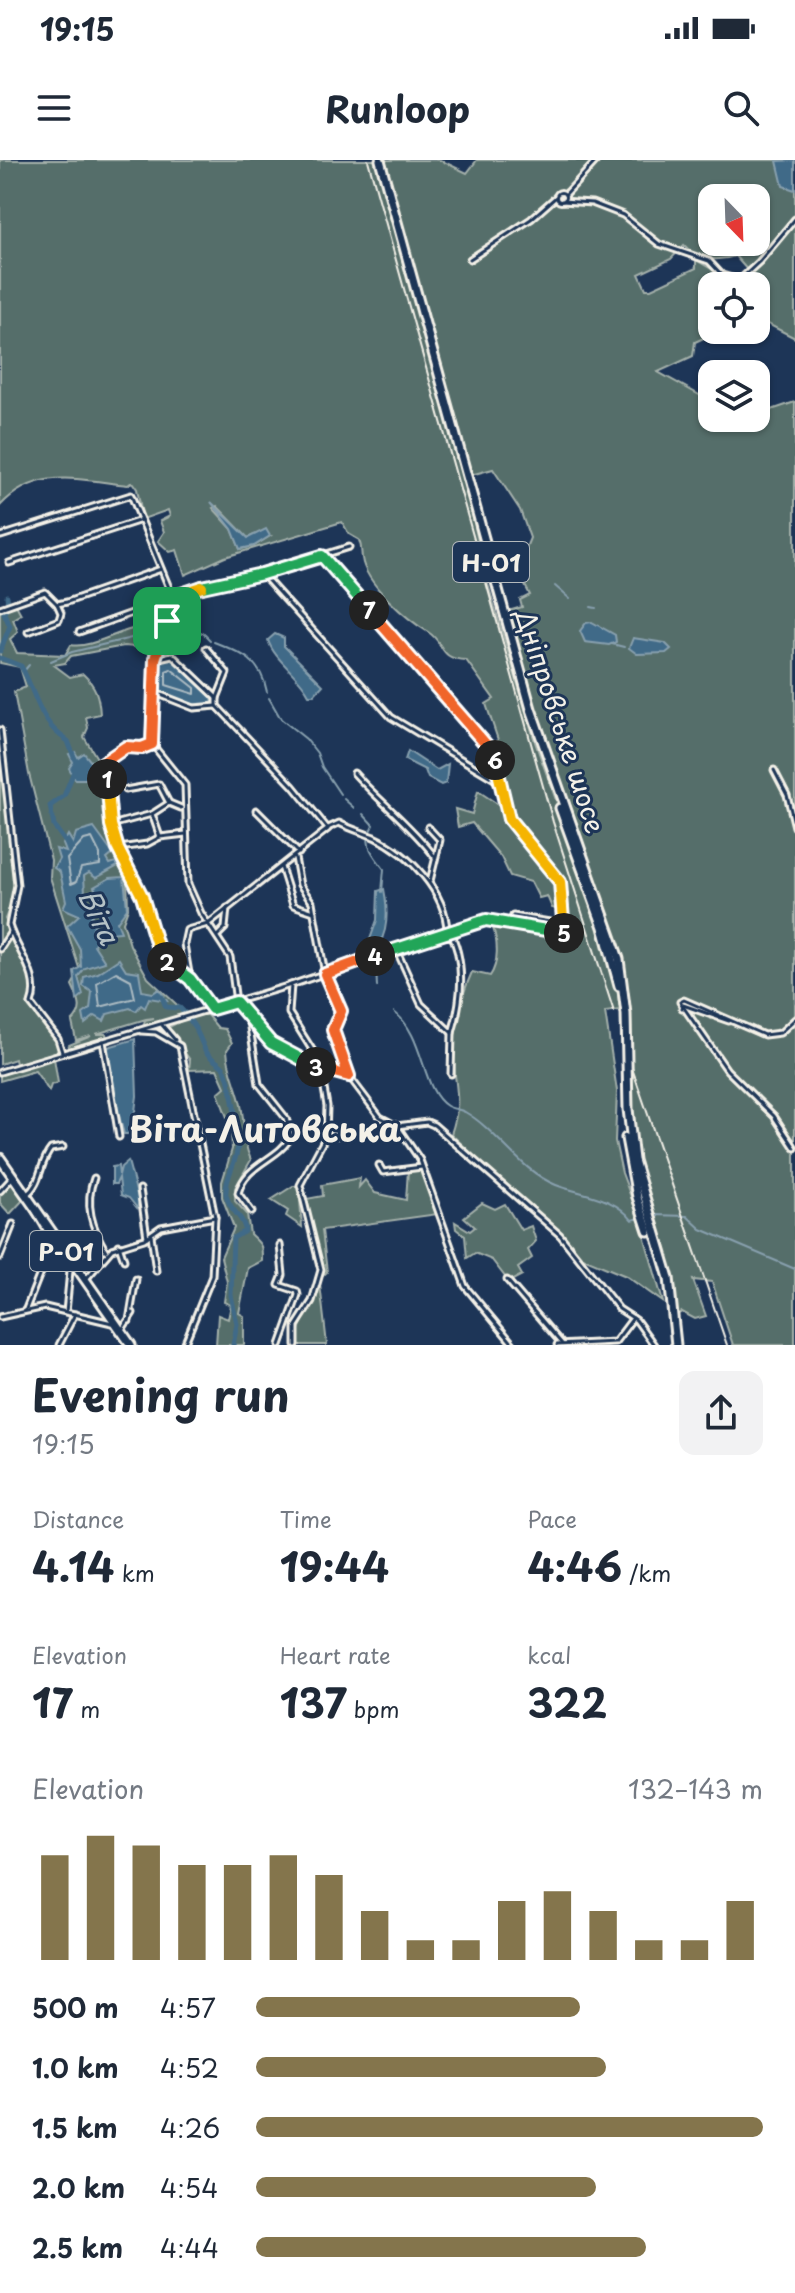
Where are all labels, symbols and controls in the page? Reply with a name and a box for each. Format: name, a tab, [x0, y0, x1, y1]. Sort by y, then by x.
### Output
text: 19:15	[40, 6, 115, 51]
text: Runloop	[325, 81, 470, 135]
icon: menu	[32, 86, 76, 130]
icon: search	[719, 86, 763, 130]
north arrow	[698, 184, 770, 256]
map controls	[698, 184, 770, 432]
button: locate	[698, 272, 770, 344]
button: layers	[698, 360, 770, 432]
road number: Н-01	[453, 542, 529, 582]
pin	[133, 587, 201, 655]
pin: 7	[349, 590, 389, 630]
text: 7	[363, 593, 375, 626]
icon: arrive	[145, 599, 189, 643]
street label: Дніпровське шосе	[506, 603, 616, 838]
pin: 6	[475, 740, 515, 780]
text: 6	[487, 743, 503, 776]
pin: 1	[87, 759, 127, 799]
text: 1	[102, 762, 112, 795]
water label: Віта	[68, 881, 132, 952]
pin: 5	[544, 913, 584, 953]
text: 5	[557, 916, 571, 949]
pin: 4	[355, 936, 395, 976]
text: 4	[368, 939, 382, 972]
pin: 2	[147, 942, 187, 982]
text: 2	[159, 945, 175, 978]
pin: 3	[296, 1047, 336, 1087]
text: 3	[309, 1050, 323, 1083]
district label: Віта-Литовська	[129, 1102, 401, 1154]
road number: Р-01	[30, 1231, 102, 1271]
text: Evening run	[32, 1361, 290, 1427]
button: share	[679, 1371, 763, 1455]
text: 19:15	[32, 1424, 95, 1463]
text: Distance	[32, 1502, 124, 1535]
text: Time	[280, 1502, 332, 1535]
text: Pace	[527, 1502, 577, 1535]
text: 4.14	[32, 1535, 115, 1596]
text: 19:44	[280, 1535, 389, 1596]
text: 4:46	[527, 1535, 622, 1596]
text: km	[115, 1556, 155, 1589]
text: /km	[622, 1556, 671, 1589]
text: Elevation	[32, 1638, 127, 1671]
text: Heart rate	[280, 1638, 391, 1671]
text: kcal	[527, 1638, 571, 1671]
text: 17	[32, 1671, 73, 1732]
text: 137	[280, 1671, 347, 1732]
text: 322	[527, 1671, 607, 1732]
text: m	[73, 1692, 100, 1725]
text: bpm	[347, 1692, 400, 1725]
text: Elevation	[32, 1769, 144, 1808]
text: 132–143 m	[628, 1769, 763, 1808]
text: 500 m	[32, 1988, 118, 2027]
text: 4:57	[160, 1988, 216, 2027]
text: 1.0 km	[32, 2048, 119, 2087]
text: 4:52	[160, 2048, 219, 2087]
text: 1.5 km	[32, 2108, 118, 2147]
text: 4:26	[160, 2108, 220, 2147]
text: 2.0 km	[32, 2168, 125, 2207]
text: 4:54	[160, 2168, 219, 2207]
text: 2.5 km	[32, 2228, 123, 2267]
text: 4:44	[160, 2228, 219, 2267]

